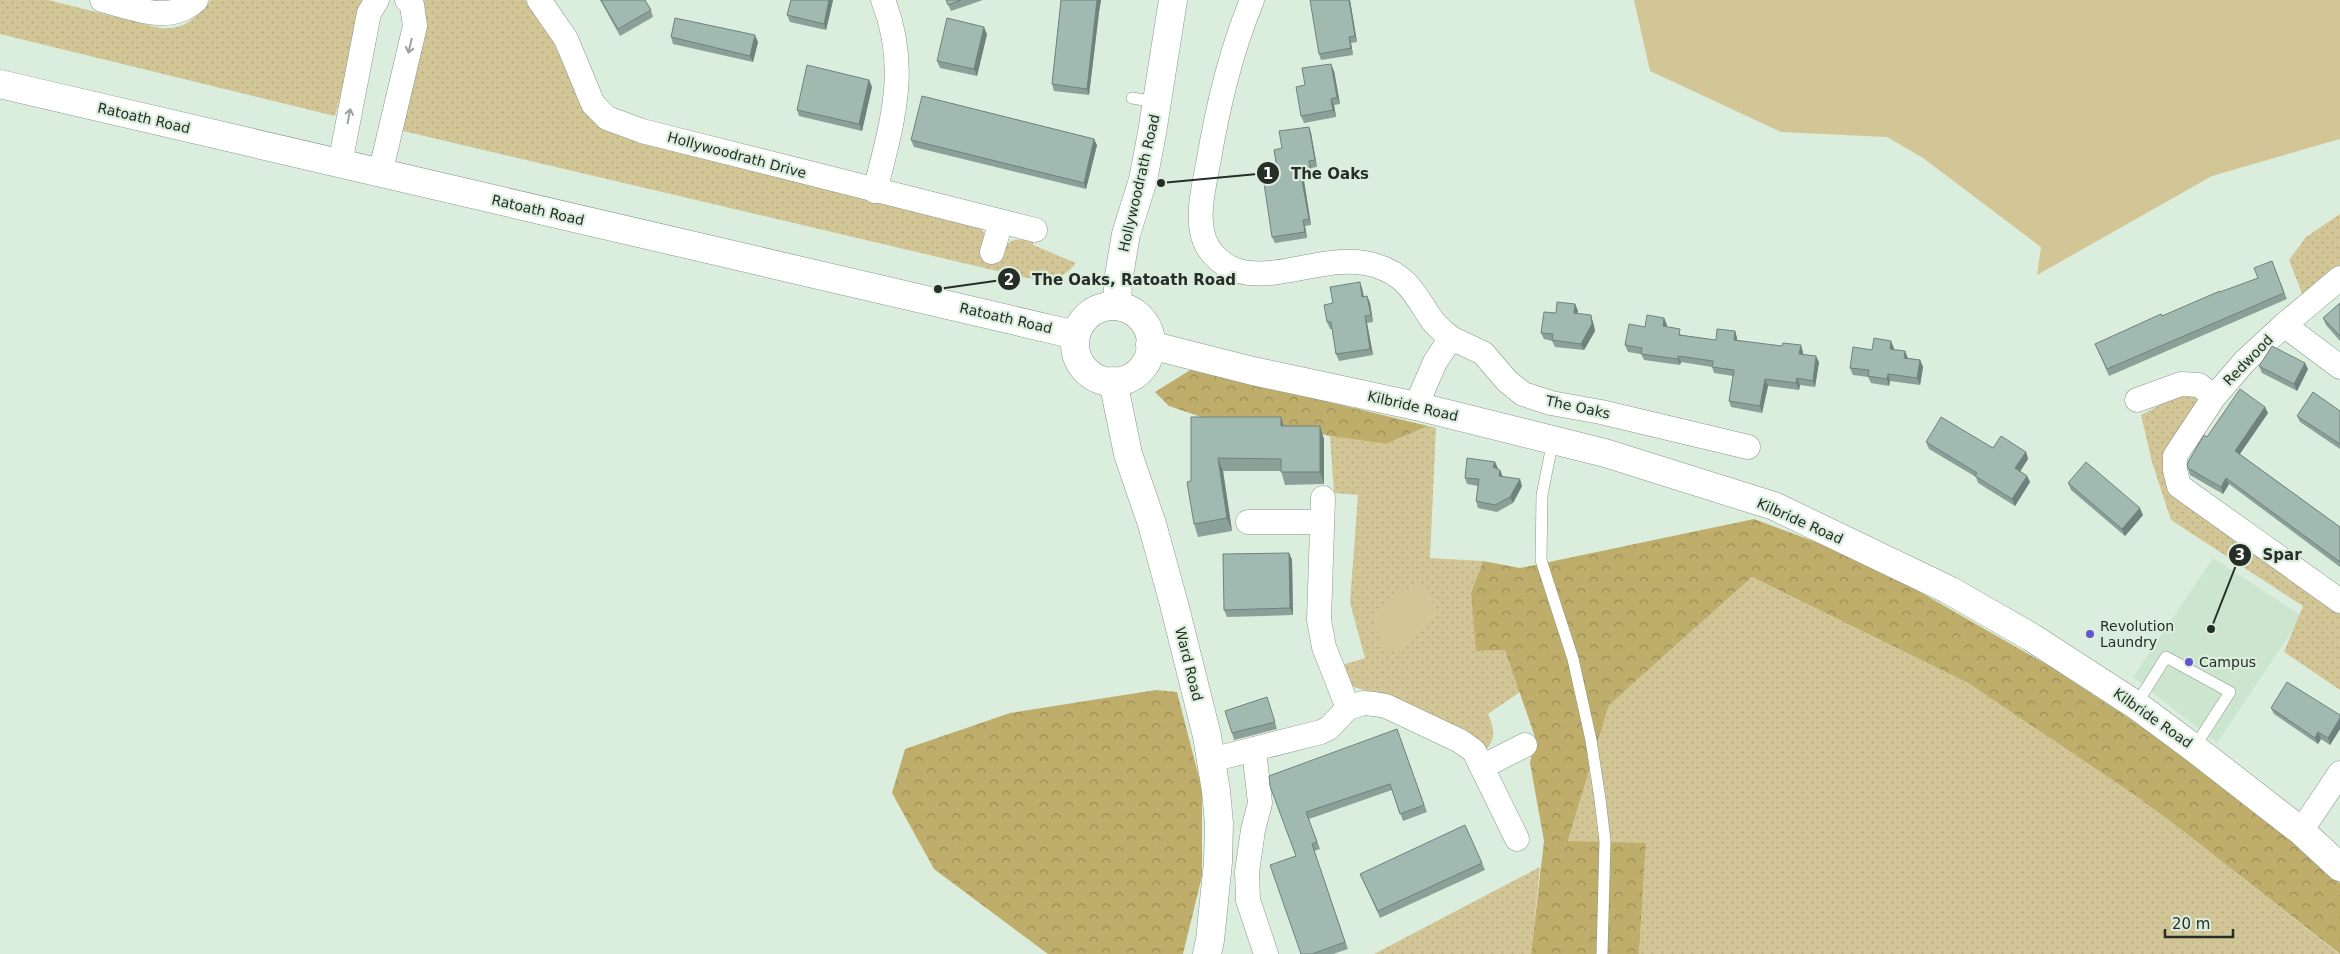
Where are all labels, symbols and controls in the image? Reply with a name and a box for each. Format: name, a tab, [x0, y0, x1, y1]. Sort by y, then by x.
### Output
one-way arrow	[405, 37, 414, 53]
street label: Ratoath Road	[96, 100, 192, 136]
one-way arrow	[345, 109, 355, 125]
street label: Hollywoodrath Road	[1115, 113, 1163, 253]
street label: Hollywoodrath Drive	[666, 129, 808, 181]
callout: The Oaks	[1256, 158, 1379, 188]
text: 1	[1263, 165, 1273, 183]
text: The Oaks	[1291, 165, 1369, 183]
street label: Ratoath Road	[490, 192, 586, 228]
callout: The Oaks, Ratoath Road	[997, 264, 1246, 294]
text: 2	[1004, 271, 1014, 289]
text: The Oaks, Ratoath Road	[1032, 271, 1236, 289]
street label: Ratoath Road	[958, 300, 1054, 336]
street label: Redwood	[2220, 331, 2276, 389]
street label: Kilbride Road	[1366, 388, 1460, 424]
street label: The Oaks	[1543, 392, 1612, 422]
street label: Kilbride Road	[1754, 495, 1846, 547]
callout: Spar	[2227, 540, 2311, 570]
text: 3	[2235, 546, 2245, 564]
text: Spar	[2262, 546, 2302, 564]
place label: Revolution Laundry	[2100, 618, 2174, 650]
street label: Ward Road	[1172, 625, 1206, 703]
marker: Revolution Laundry	[2084, 628, 2096, 640]
place label: Campus	[2199, 654, 2256, 670]
marker: Campus	[2183, 656, 2195, 668]
street label: Kilbride Road	[2110, 685, 2196, 751]
scale bar	[2165, 906, 2232, 938]
text: 20 m	[2172, 915, 2210, 933]

